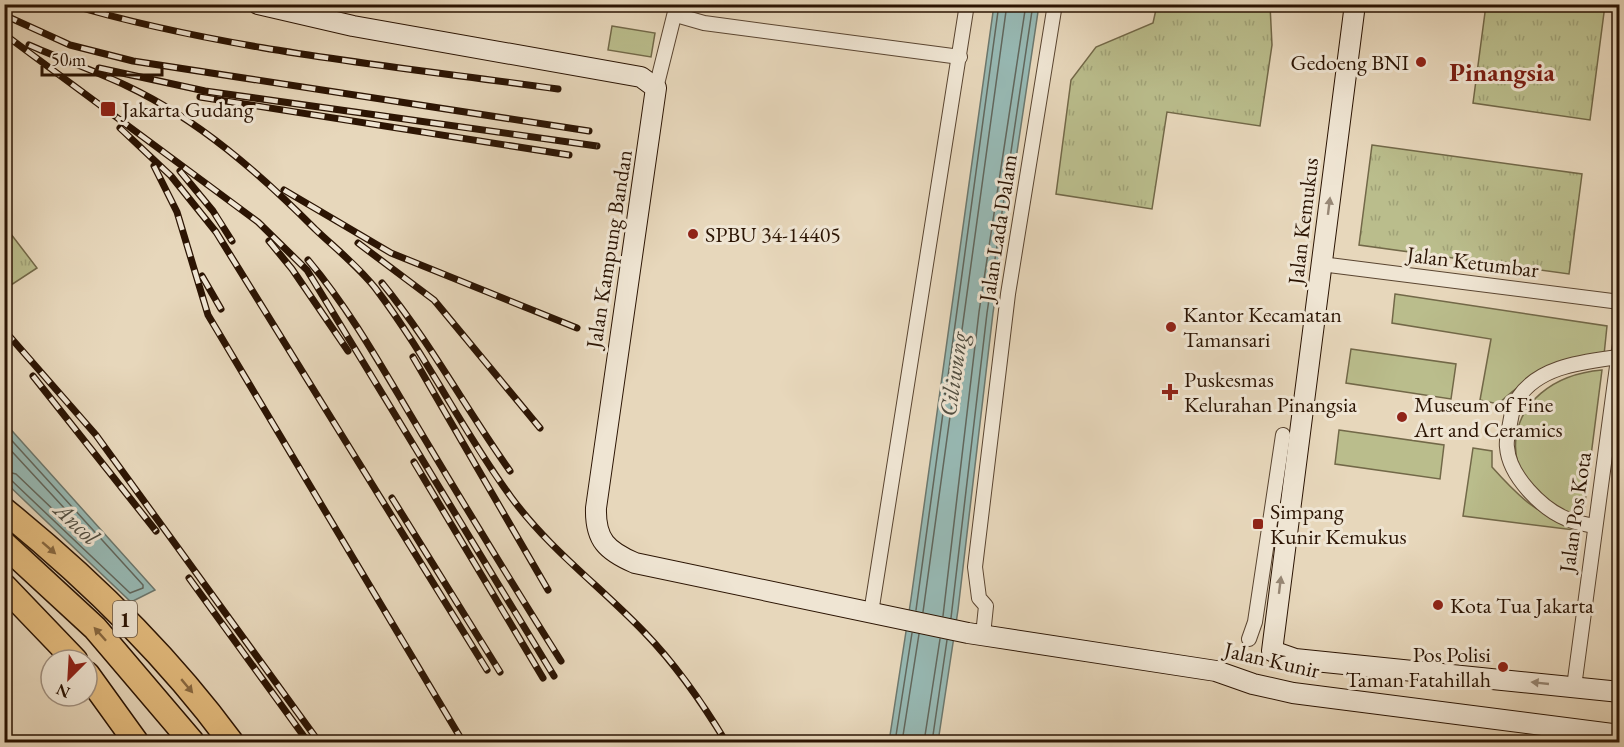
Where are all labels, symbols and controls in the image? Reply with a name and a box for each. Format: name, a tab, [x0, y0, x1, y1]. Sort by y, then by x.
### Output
scale bar	[42, 39, 162, 77]
text: 50 m	[51, 48, 86, 71]
place label: Gedoeng BNI	[1291, 48, 1410, 77]
marker: Gedoeng BNI	[1414, 55, 1428, 69]
district label: Pinangsia	[1449, 55, 1555, 89]
place label: Jakarta Gudang	[120, 95, 254, 124]
marker: Jakarta Gudang	[99, 100, 117, 118]
street label: Jalan Kampung Bandan	[579, 147, 639, 352]
street label: Jalan Lada Dalam	[972, 152, 1024, 306]
street label: Jalan Kemukus	[1281, 156, 1325, 288]
one-way arrow	[1324, 197, 1334, 216]
place label: SPBU 34-14405	[705, 220, 841, 249]
marker: SPBU 34-14405	[686, 227, 700, 241]
street label: Jalan Ketumbar	[1403, 239, 1541, 285]
place label: Kantor Kecamatan Tamansari	[1183, 300, 1342, 354]
marker: Kantor Kecamatan Tamansari	[1164, 320, 1178, 334]
water label: Ciliwung	[932, 329, 974, 418]
place label: Puskesmas Kelurahan Pinangsia	[1184, 365, 1357, 419]
marker: Puskesmas Kelurahan Pinangsia	[1161, 383, 1179, 401]
place label: Museum of Fine Art and Ceramics	[1413, 390, 1563, 444]
marker: Museum of Fine Art and Ceramics	[1395, 410, 1409, 424]
street label: Jalan Pos Kota	[1552, 450, 1598, 576]
water label: Ancol	[46, 493, 107, 552]
place label: Simpang Kunir Kemukus	[1270, 497, 1407, 551]
marker: Simpang Kunir Kemukus	[1251, 517, 1265, 531]
one-way arrow	[41, 541, 56, 554]
one-way arrow	[1275, 576, 1284, 595]
place label: Kota Tua Jakarta	[1450, 591, 1594, 620]
marker: Kota Tua Jakarta	[1431, 598, 1445, 612]
road number: 1	[113, 601, 137, 637]
one-way arrow	[93, 626, 107, 641]
street label: Jalan Kunir	[1219, 634, 1323, 685]
place label: Pos Polisi Taman Fatahillah	[1345, 640, 1491, 694]
north arrow	[39, 648, 99, 708]
marker: Pos Polisi Taman Fatahillah	[1496, 660, 1510, 674]
one-way arrow	[180, 678, 193, 693]
one-way arrow	[1531, 678, 1550, 688]
text: N	[53, 679, 73, 703]

